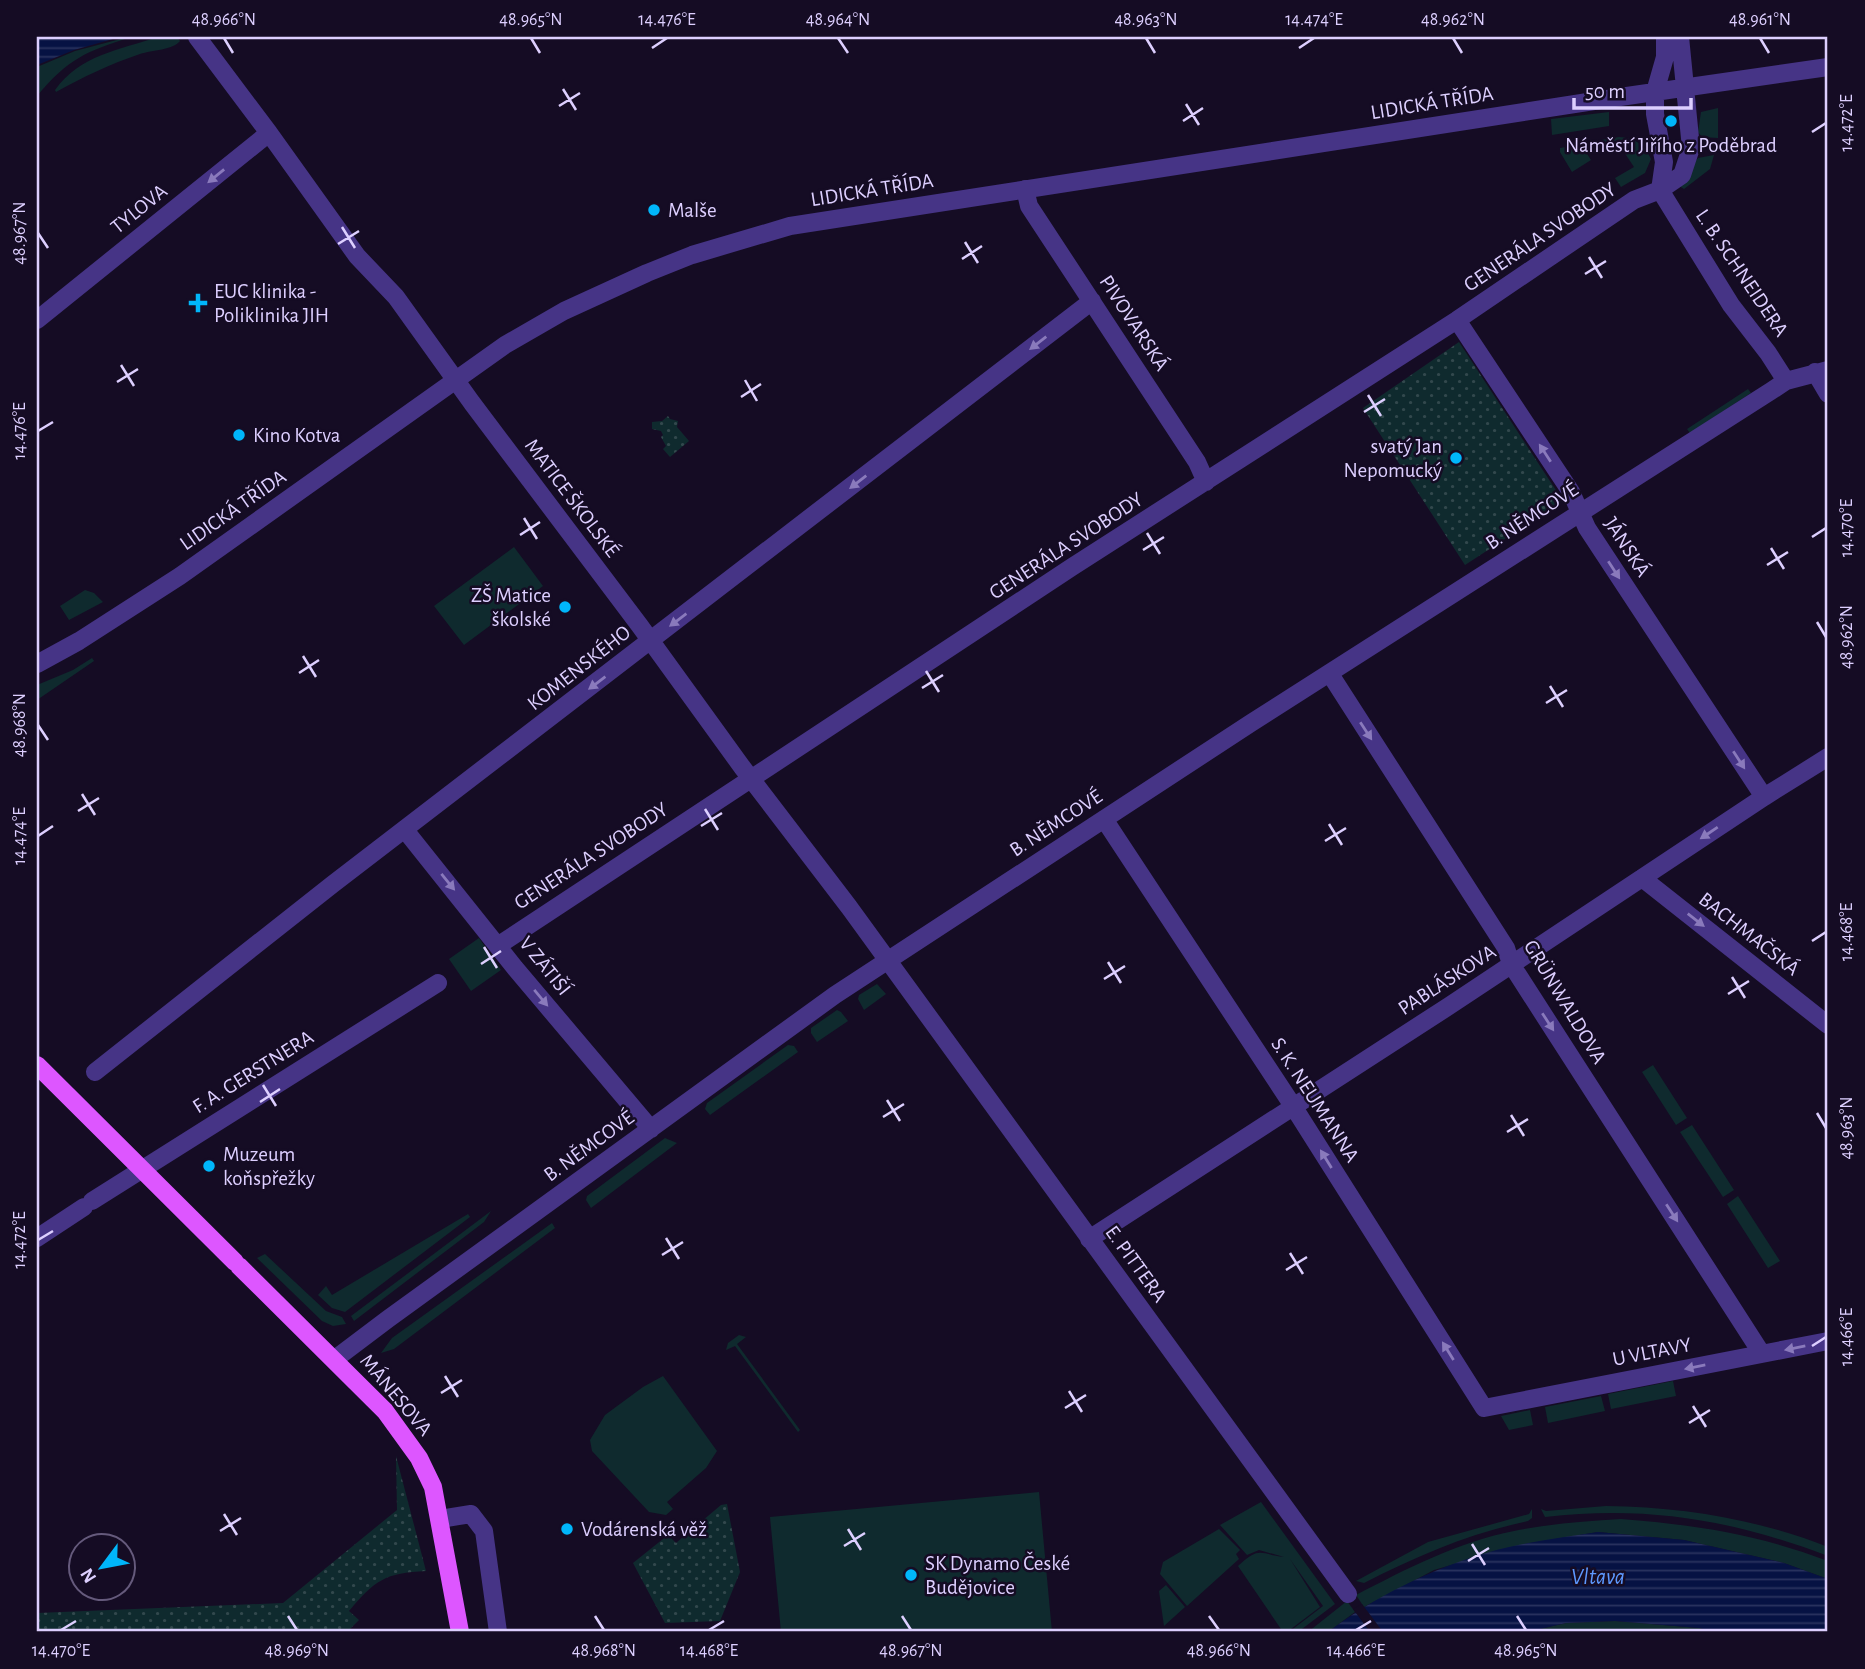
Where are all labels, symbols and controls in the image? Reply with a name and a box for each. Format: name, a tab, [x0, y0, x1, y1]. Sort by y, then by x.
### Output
text: 48.966°N	[192, 11, 256, 29]
text: 48.965°N	[499, 11, 563, 29]
text: 14.476°E	[638, 11, 696, 29]
text: 48.964°N	[806, 11, 870, 29]
text: 48.963°N	[1114, 11, 1178, 29]
text: 14.474°E	[1285, 11, 1343, 29]
text: 48.962°N	[1421, 11, 1485, 29]
text: 48.961°N	[1729, 11, 1791, 29]
scale bar	[1574, 66, 1692, 110]
street label: LIDICKÁ TŘÍDA	[1369, 81, 1495, 123]
text: 50 m	[1585, 81, 1625, 102]
text: 14.472°E	[1838, 94, 1856, 152]
marker: Náměstí Jiřího z Poděbrad	[1663, 113, 1679, 129]
place label: Náměstí Jiřího z Poděbrad	[1565, 135, 1777, 156]
one-way arrow	[208, 168, 226, 183]
street label: LIDICKÁ TŘÍDA	[809, 168, 935, 210]
street label: GENERÁLA SVOBODY	[1459, 177, 1620, 296]
street label: TYLOVA	[107, 180, 171, 238]
place label: Malše	[668, 200, 717, 221]
text: 48.967°N	[11, 201, 29, 265]
marker: Malše	[646, 202, 662, 218]
street label: L. B. SCHNEIDERA	[1692, 206, 1792, 340]
street label: PIVOVARSKÁ	[1095, 270, 1174, 375]
place label: EUC klinika - Poliklinika JIH	[214, 281, 329, 326]
marker: EUC klinika - Poliklinika JIH	[188, 293, 208, 313]
one-way arrow	[1030, 335, 1048, 350]
text: 14.476°E	[11, 402, 29, 460]
place label: Kino Kotva	[253, 425, 341, 446]
marker: Kino Kotva	[231, 427, 247, 443]
street label: MATICE ŠKOLSKÉ	[521, 434, 625, 561]
place label: svatý Jan Nepomucký	[1343, 436, 1442, 481]
one-way arrow	[1538, 444, 1552, 462]
marker: svatý Jan Nepomucký	[1448, 450, 1464, 466]
street label: LIDICKÁ TŘÍDA	[175, 464, 290, 554]
one-way arrow	[850, 475, 868, 490]
street label: B. NĚMCOVÉ	[1481, 477, 1582, 554]
street label: GENERÁLA SVOBODY	[984, 487, 1147, 603]
text: 14.470°E	[1838, 498, 1856, 557]
street label: JÁNSKÁ	[1600, 512, 1656, 581]
one-way arrow	[1608, 560, 1621, 580]
place label: ZŠ Matice školské	[471, 583, 551, 630]
marker: ZŠ Matice školské	[557, 599, 573, 615]
text: 48.962°N	[1838, 605, 1856, 669]
one-way arrow	[669, 613, 687, 628]
street label: KOMENSKÉHO	[522, 620, 634, 715]
one-way arrow	[588, 676, 606, 690]
text: 48.968°N	[11, 693, 29, 757]
one-way arrow	[1360, 722, 1373, 741]
one-way arrow	[1733, 750, 1746, 770]
street label: B. NĚMCOVÉ	[1005, 784, 1106, 861]
street label: GENERÁLA SVOBODY	[509, 797, 672, 913]
text: 14.474°E	[11, 807, 29, 865]
one-way arrow	[1699, 827, 1719, 840]
one-way arrow	[441, 873, 456, 891]
street label: BACHMAČSKÁ	[1695, 887, 1804, 980]
text: 14.468°E	[1838, 902, 1856, 961]
one-way arrow	[1686, 913, 1704, 928]
street label: V ZÁTIŠÍ	[515, 931, 577, 1000]
street label: GRÜNWALDOVA	[1520, 936, 1611, 1068]
street label: PABLÁSKOVA	[1393, 939, 1500, 1019]
one-way arrow	[533, 990, 548, 1007]
one-way arrow	[1541, 1012, 1554, 1031]
street label: F. A. GERSTNERA	[189, 1026, 317, 1118]
street label: S. K. NEUMANNA	[1267, 1034, 1363, 1166]
text: 48.963°N	[1838, 1096, 1856, 1160]
street label: B. NĚMCOVÉ	[539, 1105, 638, 1186]
place label: Muzeum koňspřežky	[223, 1144, 315, 1189]
one-way arrow	[1320, 1149, 1333, 1168]
marker: Muzeum koňspřežky	[201, 1158, 217, 1174]
one-way arrow	[1665, 1203, 1678, 1222]
text: 14.472°E	[11, 1211, 29, 1269]
street label: E. PITTERA	[1101, 1222, 1171, 1306]
text: 14.466°E	[1838, 1307, 1856, 1366]
street label: U VLTAVY	[1611, 1334, 1693, 1370]
one-way arrow	[1441, 1341, 1454, 1360]
one-way arrow	[1784, 1343, 1806, 1354]
street label: MÁNESOVA	[356, 1349, 438, 1440]
one-way arrow	[1684, 1362, 1706, 1373]
place label: Vodárenská věž	[581, 1519, 707, 1540]
marker: Vodárenská věž	[559, 1521, 575, 1537]
north arrow	[66, 1532, 136, 1602]
place label: SK Dynamo České Budějovice	[925, 1551, 1070, 1598]
text: N	[77, 1565, 100, 1586]
water label: Vltava	[1571, 1566, 1625, 1589]
marker: SK Dynamo České Budějovice	[903, 1567, 919, 1583]
text: 14.470°E	[32, 1642, 91, 1660]
text: 48.969°N	[265, 1642, 329, 1660]
text: 48.968°N	[572, 1642, 636, 1660]
text: 14.468°E	[680, 1642, 739, 1660]
text: 48.967°N	[879, 1642, 943, 1660]
text: 48.966°N	[1187, 1642, 1251, 1660]
text: 14.466°E	[1327, 1642, 1386, 1660]
text: 48.965°N	[1494, 1642, 1558, 1660]

